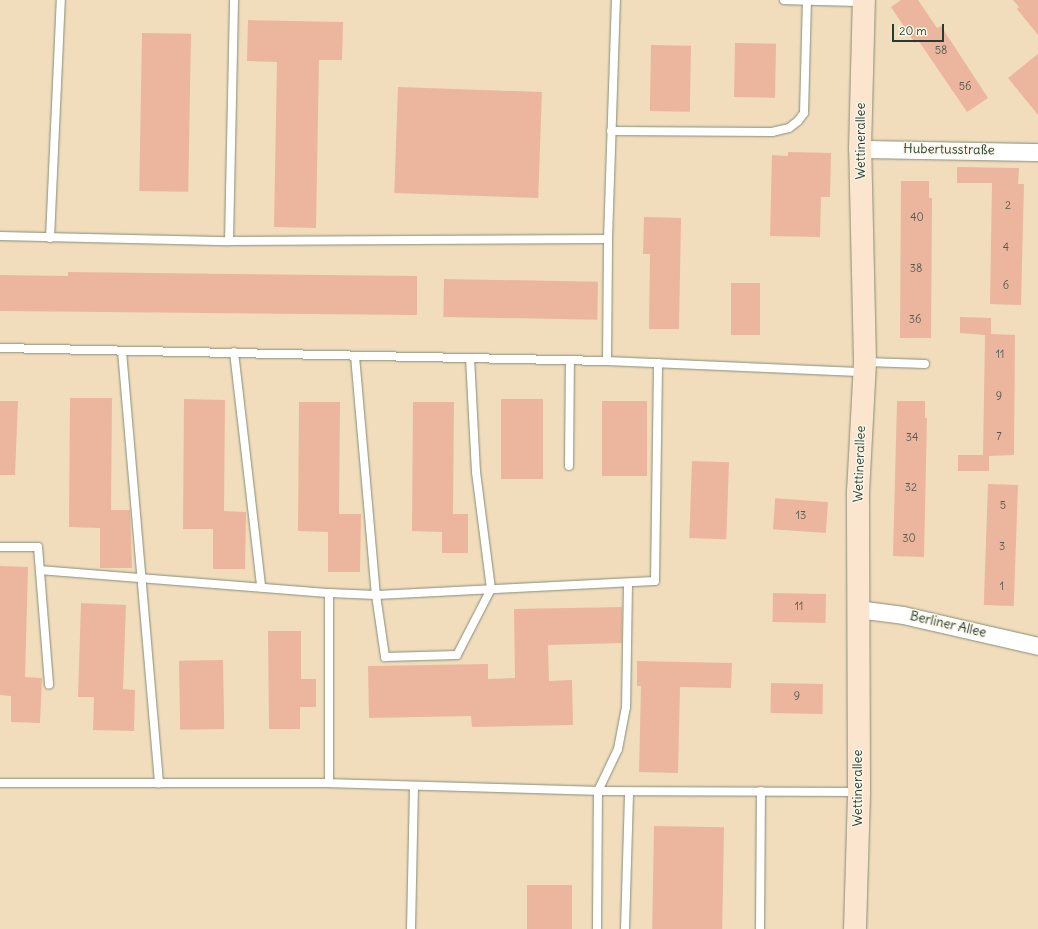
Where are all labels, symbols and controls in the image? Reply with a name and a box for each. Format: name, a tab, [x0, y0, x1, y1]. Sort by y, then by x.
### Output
scale bar	[894, 16, 946, 42]
text: 20 m	[899, 23, 927, 38]
house number: 58	[935, 43, 947, 57]
house number: 56	[959, 79, 971, 93]
street label: Wettinerallee	[853, 103, 869, 179]
street label: Hubertusstraße	[903, 141, 995, 159]
house number: 2	[1005, 198, 1011, 212]
house number: 40	[910, 210, 924, 224]
house number: 4	[1003, 240, 1009, 254]
house number: 38	[910, 261, 922, 275]
house number: 6	[1003, 278, 1009, 292]
house number: 36	[909, 312, 921, 326]
house number: 11	[996, 347, 1004, 361]
house number: 9	[996, 389, 1002, 403]
street label: Wettinerallee	[851, 425, 869, 503]
house number: 7	[996, 429, 1002, 443]
house number: 34	[906, 430, 918, 444]
house number: 32	[905, 480, 917, 494]
house number: 5	[1000, 498, 1006, 512]
house number: 13	[796, 508, 806, 522]
house number: 30	[902, 531, 916, 545]
house number: 3	[999, 539, 1005, 553]
house number: 1	[1000, 579, 1004, 593]
house number: 11	[795, 599, 803, 613]
street label: Berliner Allee	[908, 609, 988, 641]
house number: 9	[794, 689, 800, 703]
street label: Wettinerallee	[850, 750, 866, 826]

